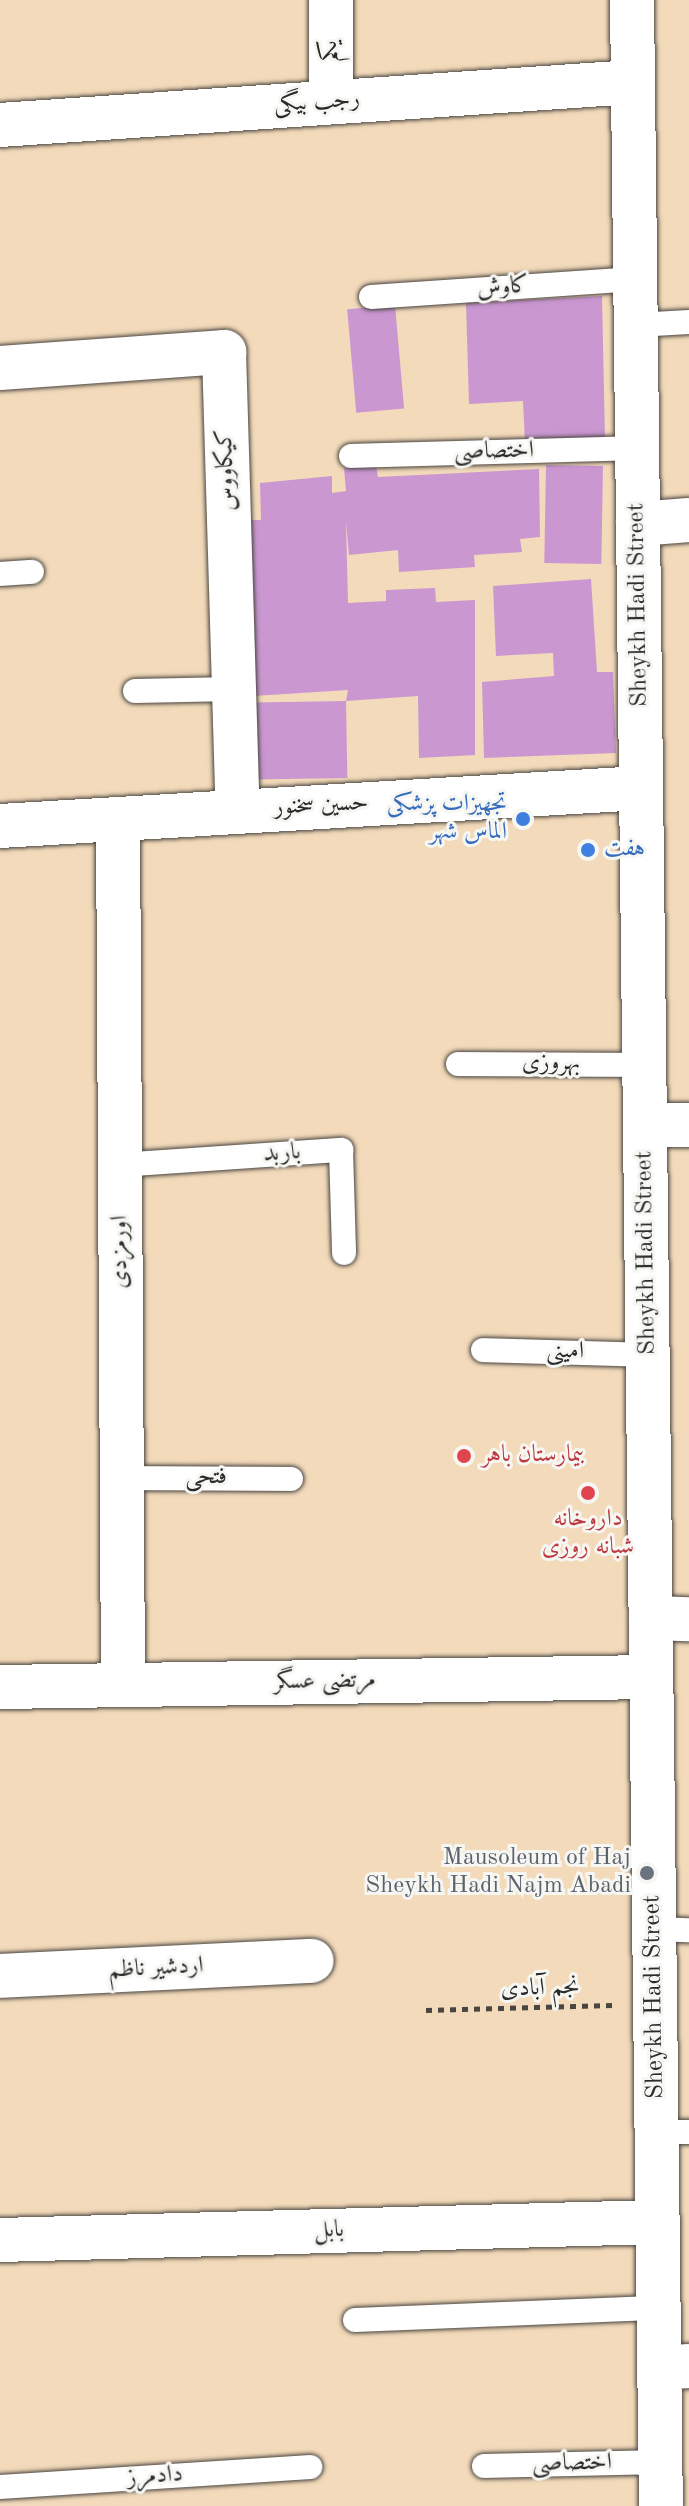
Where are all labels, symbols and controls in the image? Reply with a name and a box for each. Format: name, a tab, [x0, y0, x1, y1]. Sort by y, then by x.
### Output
street label: یکم	[317, 40, 345, 62]
street label: رجب بیگی	[273, 86, 361, 120]
street label: کاوش	[476, 272, 530, 304]
street label: کیکاووس	[211, 429, 243, 511]
street label: اختصاصی	[454, 437, 534, 467]
street label: Sheykh Hadi Street	[623, 503, 655, 707]
street label: حسین سخنور	[273, 789, 369, 823]
place label: تجهیزات پزشکی الماس شهر	[387, 791, 507, 847]
marker: تجهیزات پزشکی الماس شهر	[514, 810, 532, 828]
place label: هفت	[604, 836, 645, 864]
marker: هفت	[579, 841, 597, 859]
street label: بهروزی	[522, 1050, 580, 1078]
street label: باربد	[262, 1138, 302, 1170]
street label: Sheykh Hadi Street	[631, 1151, 663, 1355]
street label: اورمزدی	[107, 1215, 135, 1289]
street label: امینی	[546, 1337, 584, 1367]
place label: بیمارستان باهر	[482, 1442, 584, 1470]
marker: بیمارستان باهر	[453, 1445, 475, 1467]
street label: فتحی	[185, 1464, 227, 1492]
marker: داروخانه شبانه روزی	[579, 1484, 597, 1502]
place label: داروخانه شبانه روزی	[542, 1506, 634, 1562]
street label: مرتضی عسگر	[274, 1667, 376, 1697]
place label: Mausoleum of Haj Sheykh Hadi Najm Abadi	[365, 1845, 631, 1901]
marker: Mausoleum of Haj Sheykh Hadi Najm Abadi	[638, 1864, 656, 1882]
street label: Sheykh Hadi Street	[639, 1895, 671, 2099]
street label: اردشیر ناظم	[108, 1952, 204, 1986]
street label: نجم آبادی	[500, 1973, 580, 2005]
street label: بابل	[313, 2216, 345, 2246]
street label: اختصاصی	[532, 2449, 612, 2479]
street label: دادمرز	[126, 2461, 184, 2493]

